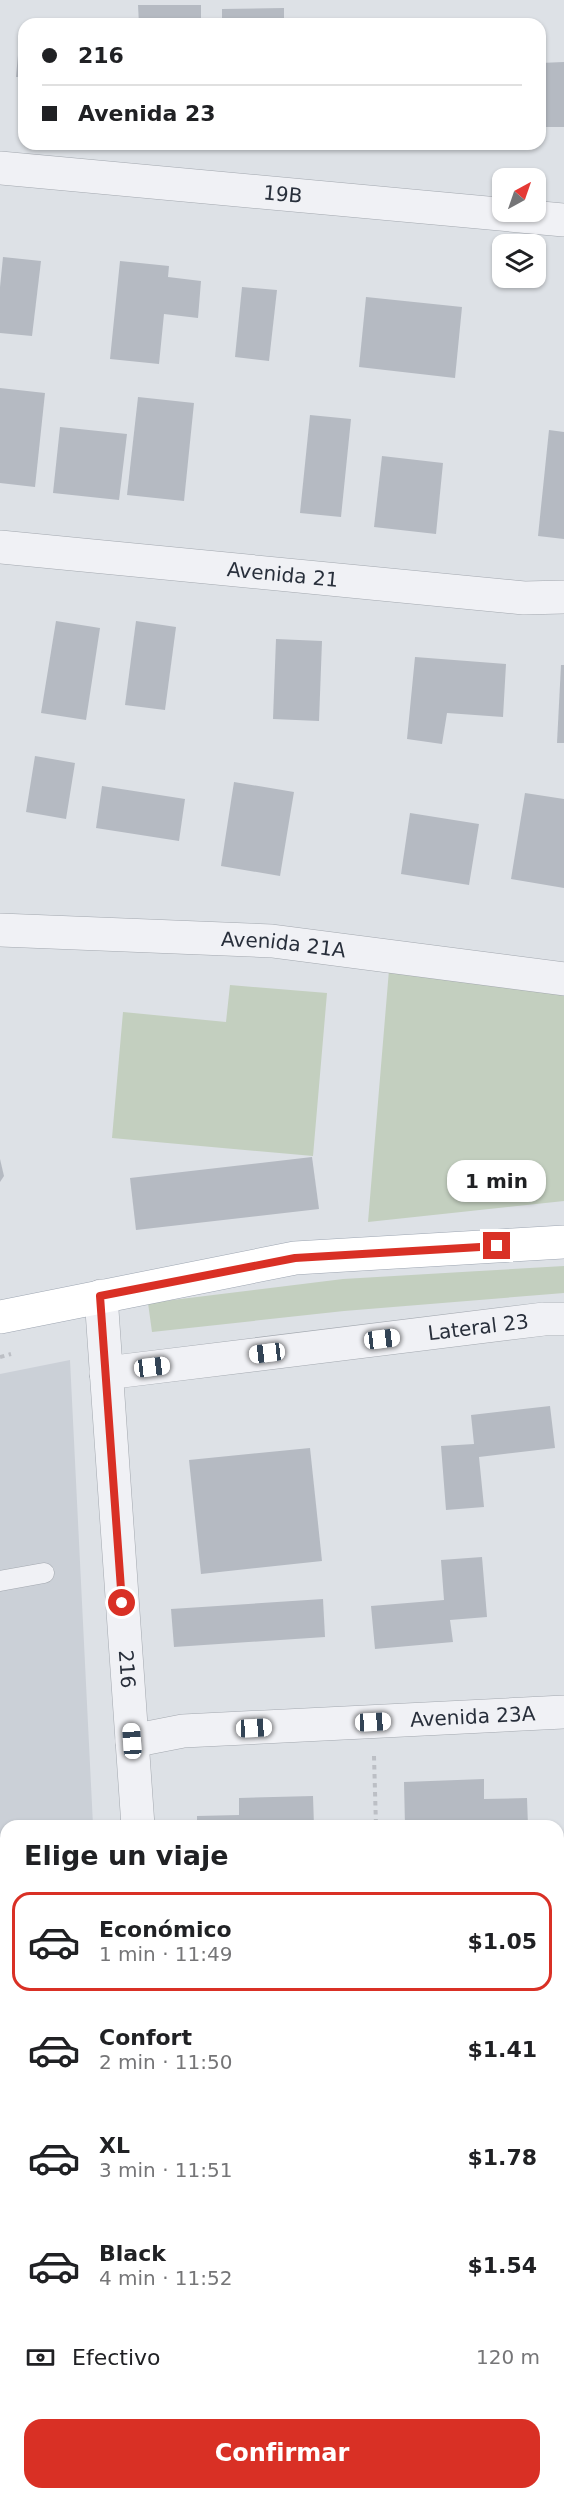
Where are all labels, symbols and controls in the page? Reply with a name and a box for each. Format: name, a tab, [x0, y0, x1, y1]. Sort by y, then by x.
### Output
text: 216	[78, 43, 124, 68]
text: Avenida 23	[78, 101, 216, 126]
north arrow	[492, 168, 546, 222]
map controls	[492, 168, 546, 288]
street label: 19B	[262, 180, 303, 208]
button: layers	[492, 234, 546, 288]
street label: Avenida 21	[226, 557, 339, 592]
street label: Avenida 21A	[221, 927, 348, 963]
callout: 1 min	[448, 1159, 546, 1201]
text: 1 min	[465, 1169, 528, 1193]
route end	[483, 1232, 510, 1259]
street label: Lateral 23	[426, 1309, 530, 1345]
car	[363, 1328, 401, 1350]
car	[248, 1342, 286, 1364]
car	[133, 1356, 171, 1378]
route start	[108, 1589, 135, 1616]
street label: 216	[114, 1649, 140, 1689]
street label: Avenida 23A	[409, 1701, 536, 1732]
car	[355, 1712, 391, 1732]
car	[236, 1718, 272, 1738]
car	[122, 1722, 142, 1760]
text: Elige un viaje	[24, 1840, 228, 1871]
icon: car	[27, 1915, 81, 1969]
text: Económico	[99, 1917, 232, 1942]
text: $1.05	[467, 1929, 537, 1954]
text: 1 min · 11:49	[99, 1942, 233, 1966]
icon: car	[27, 2023, 81, 2077]
text: Confort	[99, 2025, 192, 2050]
text: $1.41	[467, 2037, 537, 2062]
text: 2 min · 11:50	[99, 2050, 233, 2074]
icon: car	[27, 2131, 81, 2185]
text: XL	[99, 2133, 130, 2158]
text: $1.78	[467, 2145, 537, 2170]
text: 3 min · 11:51	[99, 2158, 233, 2182]
icon: car	[27, 2239, 81, 2293]
text: Black	[99, 2241, 166, 2266]
text: $1.54	[467, 2253, 537, 2278]
text: 4 min · 11:52	[99, 2266, 233, 2290]
icon: cash	[24, 2341, 57, 2374]
text: Efectivo	[72, 2345, 161, 2370]
text: 120 m	[476, 2345, 540, 2369]
button: Confirmar	[24, 2419, 540, 2488]

